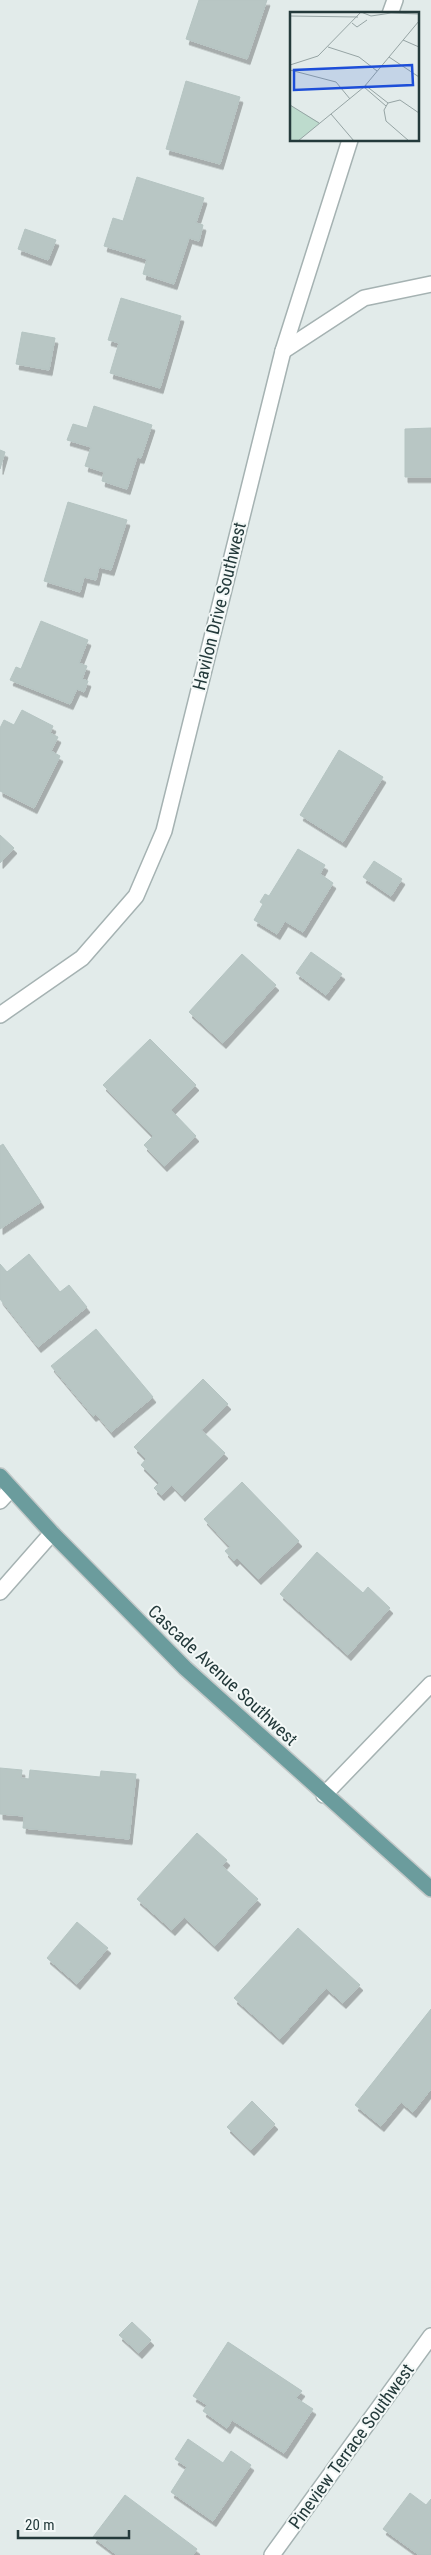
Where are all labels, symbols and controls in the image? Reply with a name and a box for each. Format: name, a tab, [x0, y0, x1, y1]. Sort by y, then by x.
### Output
inset map	[290, 12, 418, 141]
street label: Havilon Drive Southwest	[188, 520, 250, 692]
street label: Cascade Avenue Southwest	[144, 1600, 302, 1750]
street label: Pineview Terrace Southwest	[284, 2359, 418, 2533]
scale bar	[18, 2508, 129, 2540]
text: 20 m	[25, 2516, 55, 2534]

